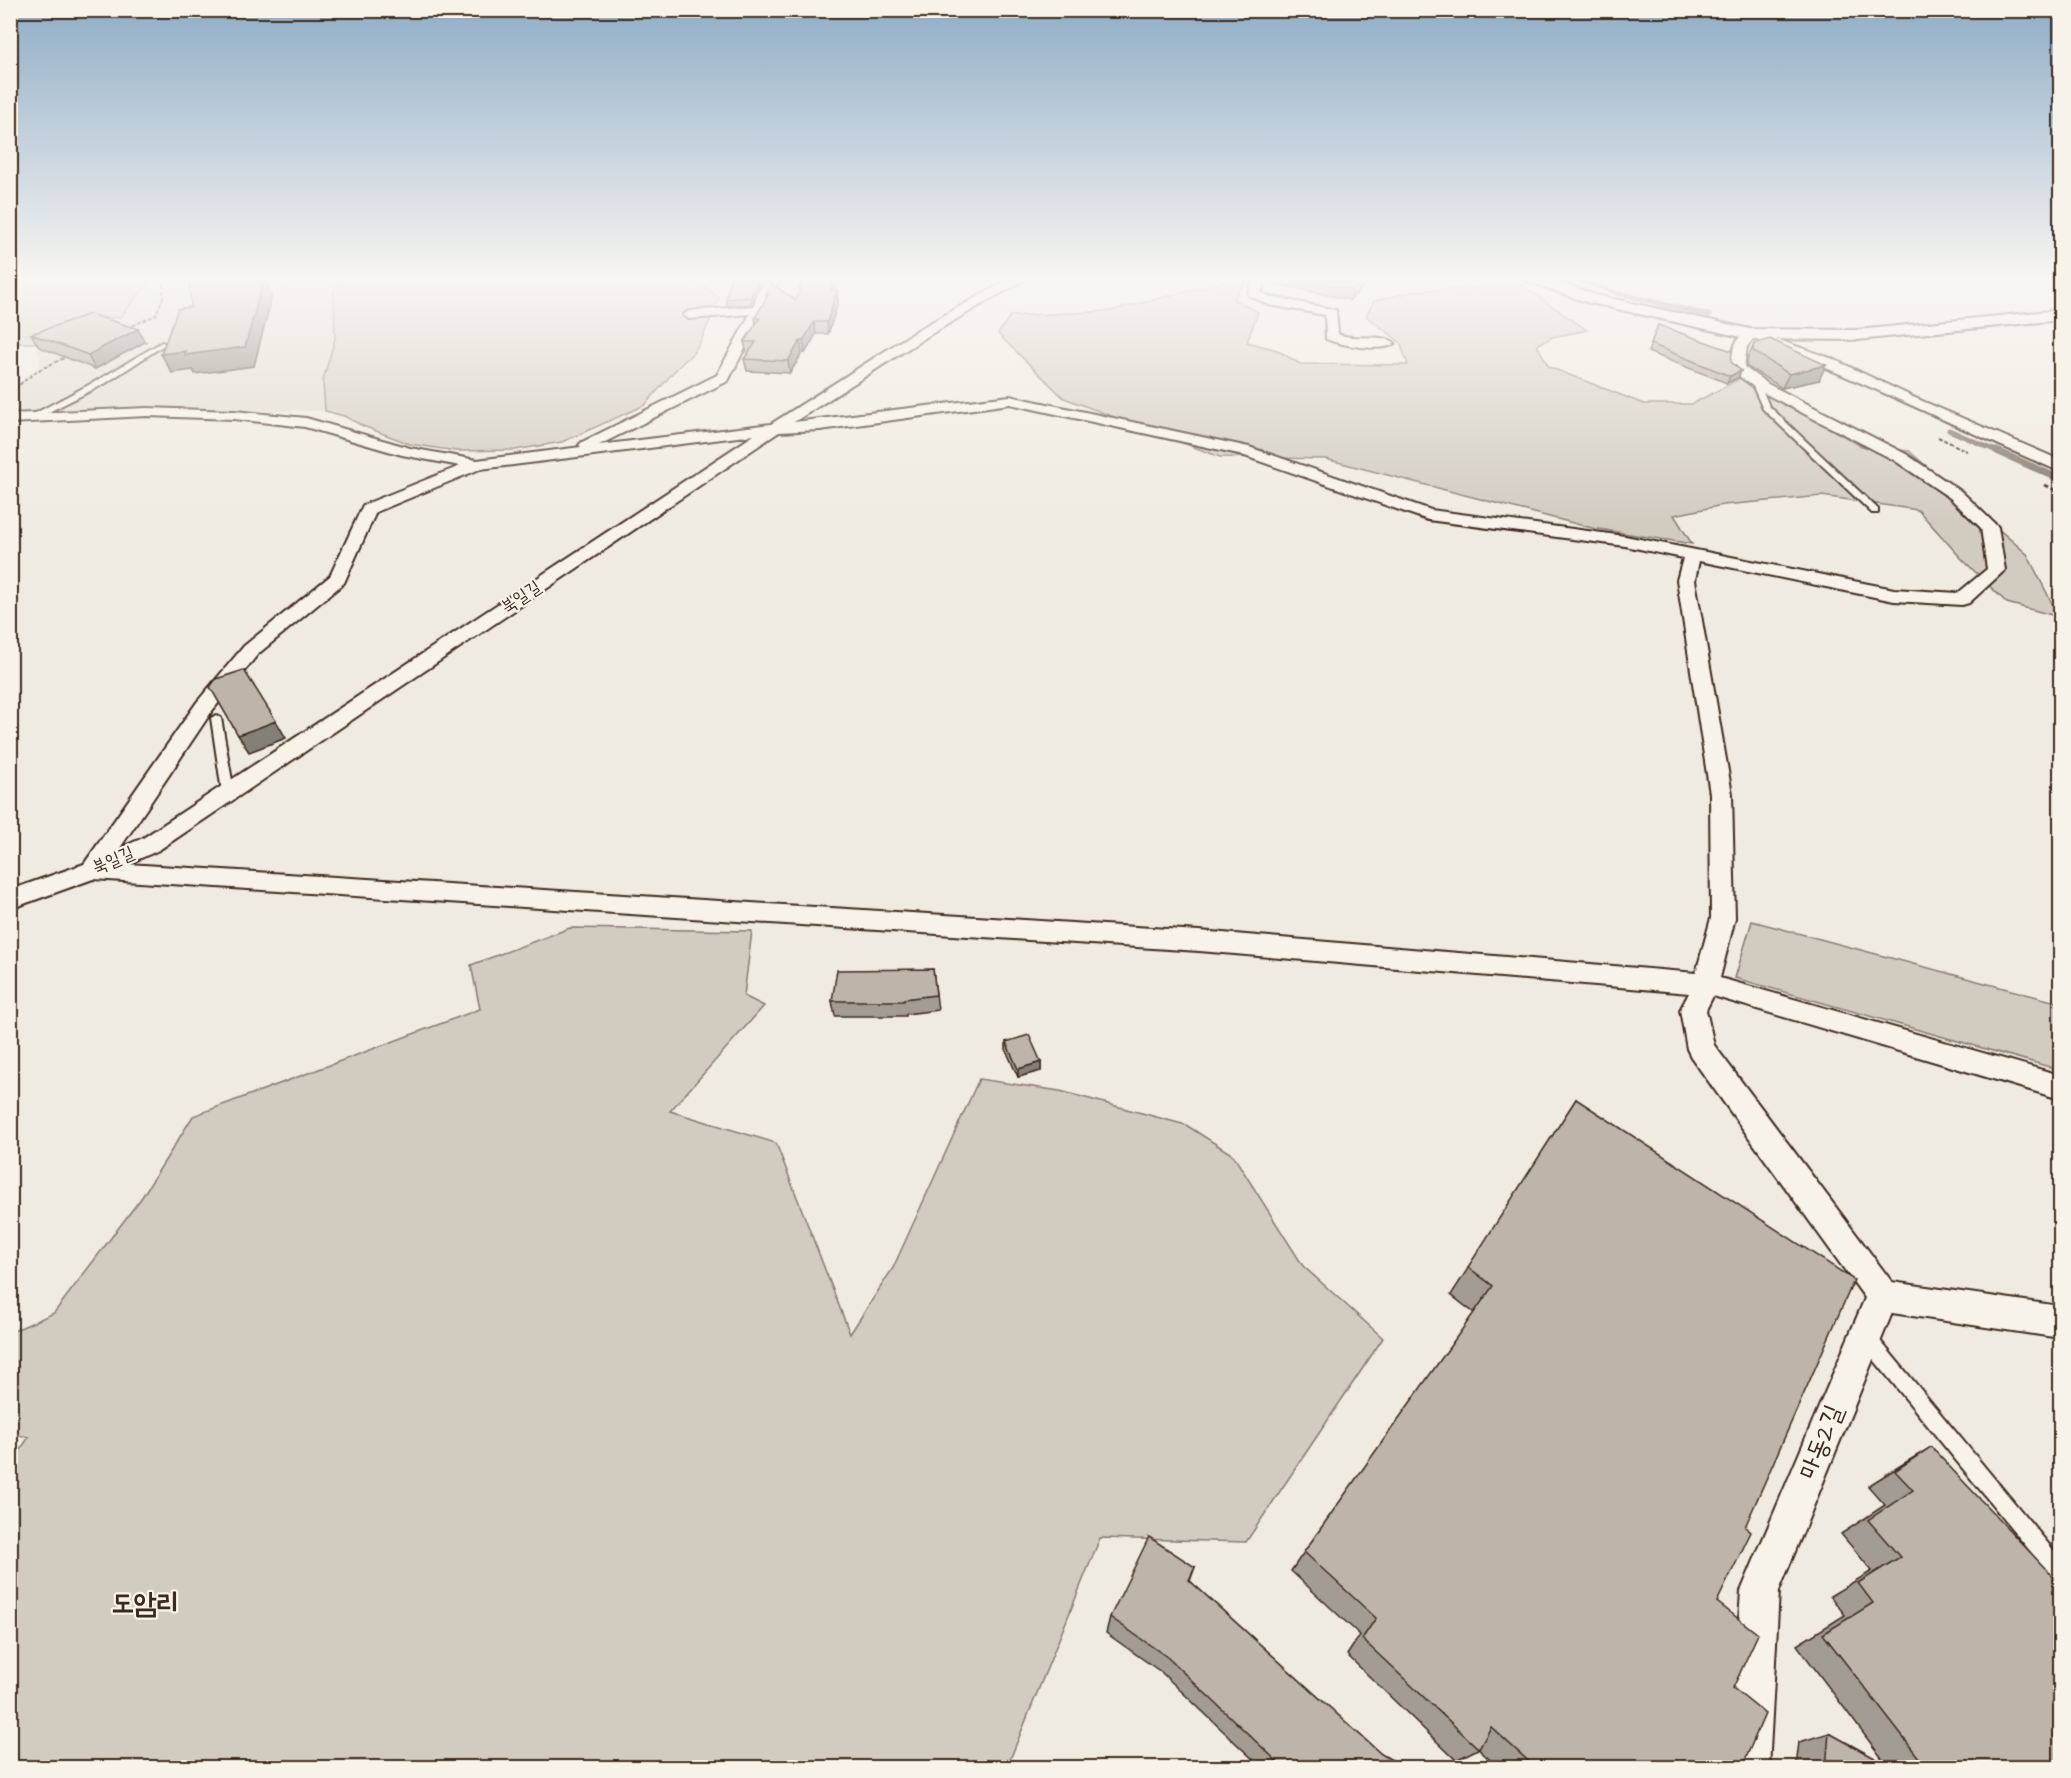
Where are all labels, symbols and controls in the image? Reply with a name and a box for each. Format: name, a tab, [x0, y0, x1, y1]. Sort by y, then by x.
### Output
street label: 북일길	[496, 574, 546, 620]
street label: 북일길	[88, 840, 138, 880]
street label: 마동2길	[1790, 1399, 1852, 1485]
district label: 도암리	[111, 1584, 179, 1623]

